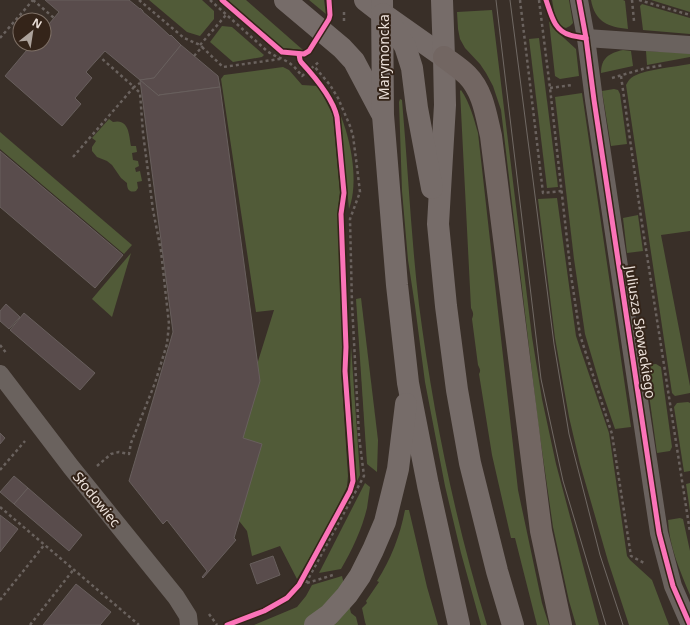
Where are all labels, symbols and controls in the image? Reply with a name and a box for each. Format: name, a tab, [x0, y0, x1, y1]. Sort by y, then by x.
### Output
north arrow	[12, 12, 52, 52]
text: N	[30, 14, 45, 32]
street label: Marymoncka	[374, 14, 393, 100]
street label: Juliusza Słowackiego	[621, 262, 661, 400]
street label: Słodowiec	[69, 467, 125, 531]

